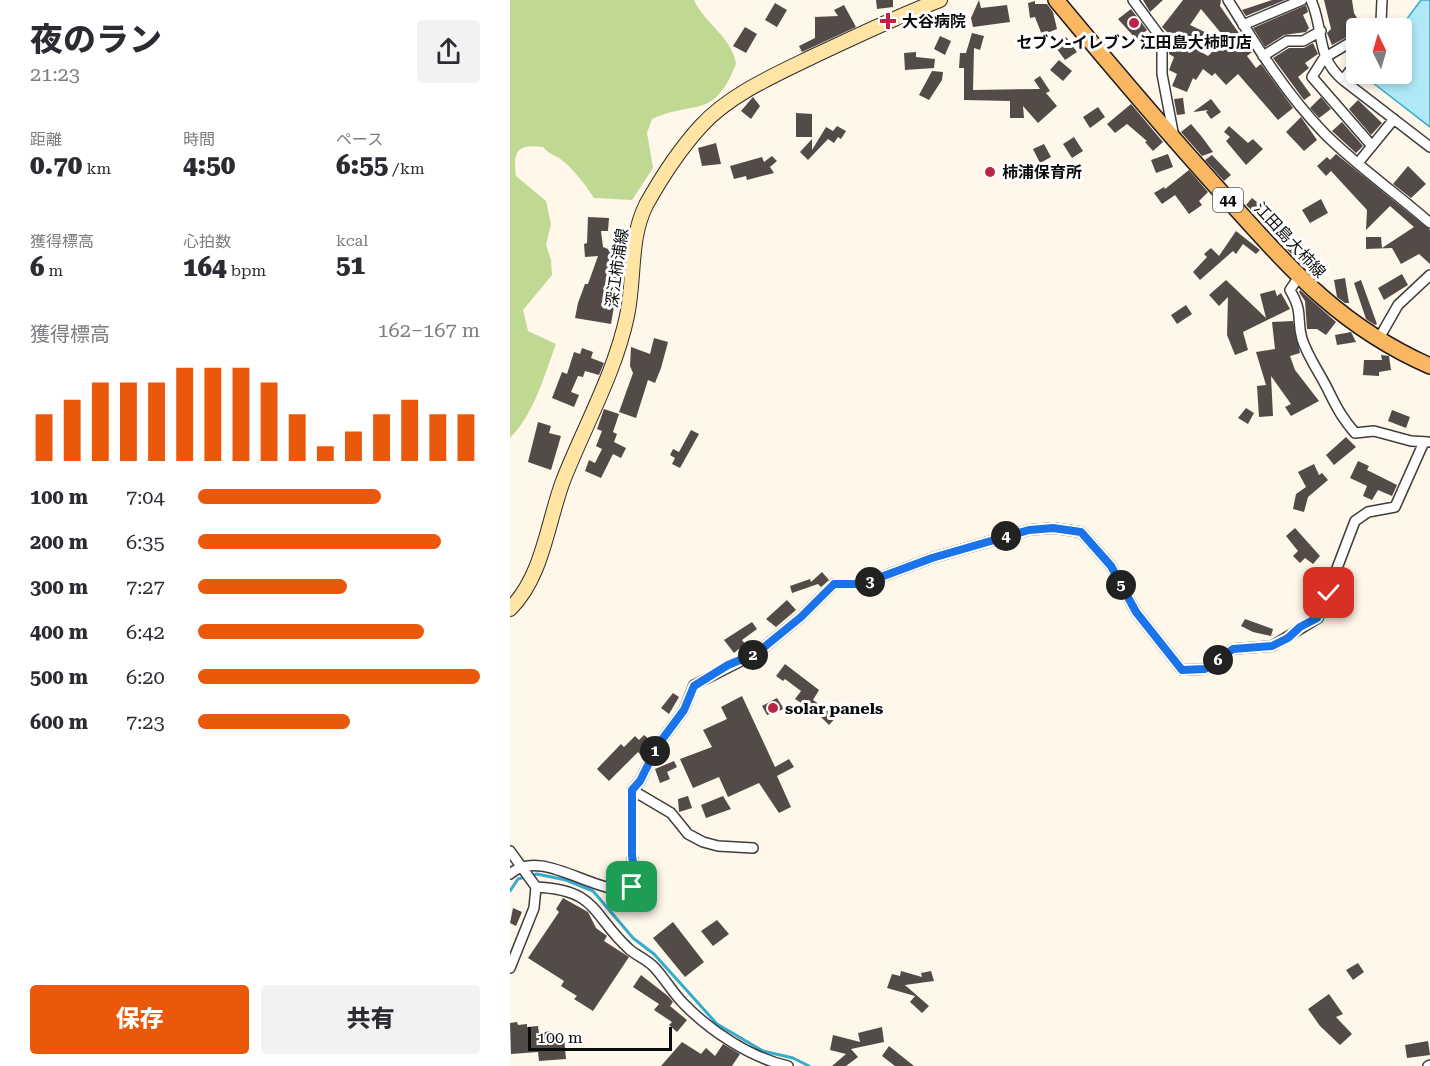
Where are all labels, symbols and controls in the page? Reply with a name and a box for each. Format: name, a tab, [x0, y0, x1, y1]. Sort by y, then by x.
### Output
marker: 大谷病院	[879, 12, 897, 30]
place label: 大谷病院	[902, 12, 966, 31]
marker: セブン-イレブン 江田島大柿町店	[1127, 16, 1141, 30]
north arrow	[1346, 18, 1412, 84]
map controls	[1346, 18, 1412, 84]
text: 夜のラン	[30, 20, 162, 59]
button: share	[417, 20, 480, 83]
place label: セブン-イレブン 江田島大柿町店	[1016, 33, 1252, 52]
text: 21:23	[30, 62, 80, 86]
text: 距離	[30, 130, 62, 149]
text: 時間	[183, 130, 215, 149]
text: ペース	[336, 130, 383, 149]
text: 0.70	[30, 150, 82, 180]
text: 4:50	[183, 150, 235, 180]
text: 6:55	[336, 150, 388, 180]
text: km	[82, 159, 111, 178]
text: /km	[388, 159, 425, 178]
place label: 柿浦保育所	[1002, 163, 1082, 182]
marker: 柿浦保育所	[983, 165, 997, 179]
road number: 44	[1213, 188, 1243, 212]
street label: 江田島大柿線	[1250, 198, 1330, 282]
street label: 深江柿浦線	[602, 227, 632, 309]
text: kcal	[336, 231, 368, 250]
text: 獲得標高	[30, 232, 94, 251]
text: 心拍数	[183, 232, 231, 251]
text: 51	[336, 250, 365, 280]
text: 6	[30, 252, 45, 282]
text: 164	[183, 252, 227, 282]
text: m	[45, 261, 63, 280]
text: bpm	[227, 261, 266, 280]
text: 162–167 m	[377, 318, 480, 342]
text: 獲得標高	[30, 322, 110, 346]
text: 100 m	[30, 485, 88, 509]
text: 7:04	[126, 485, 165, 509]
pin: 4	[991, 521, 1021, 551]
text: 4	[1002, 526, 1010, 545]
text: 200 m	[30, 530, 88, 554]
text: 6:35	[126, 530, 165, 554]
pin: 3	[855, 567, 885, 597]
pin	[1303, 567, 1354, 618]
pin: 5	[1106, 570, 1136, 600]
text: 3	[866, 572, 874, 591]
text: 300 m	[30, 575, 88, 599]
text: 7:27	[126, 575, 165, 599]
text: 5	[1117, 575, 1125, 594]
icon: check	[1312, 576, 1345, 609]
text: 400 m	[30, 620, 88, 644]
text: 6:42	[126, 620, 165, 644]
pin: 2	[738, 640, 768, 670]
text: 2	[749, 645, 757, 664]
pin: 6	[1203, 645, 1233, 675]
text: 6	[1214, 650, 1222, 669]
text: 500 m	[30, 665, 88, 689]
text: 6:20	[126, 665, 165, 689]
place label: solar panels	[785, 699, 883, 718]
marker: solar panels	[766, 701, 780, 715]
text: 600 m	[30, 710, 88, 734]
text: 7:23	[126, 710, 165, 734]
pin: 1	[640, 736, 670, 766]
text: 1	[651, 741, 659, 760]
pin	[606, 861, 657, 912]
icon: arrive	[615, 870, 648, 903]
button: 保存	[30, 985, 249, 1054]
button: 共有	[261, 985, 480, 1054]
scale bar	[528, 1024, 672, 1052]
text: 100 m	[537, 1028, 583, 1047]

